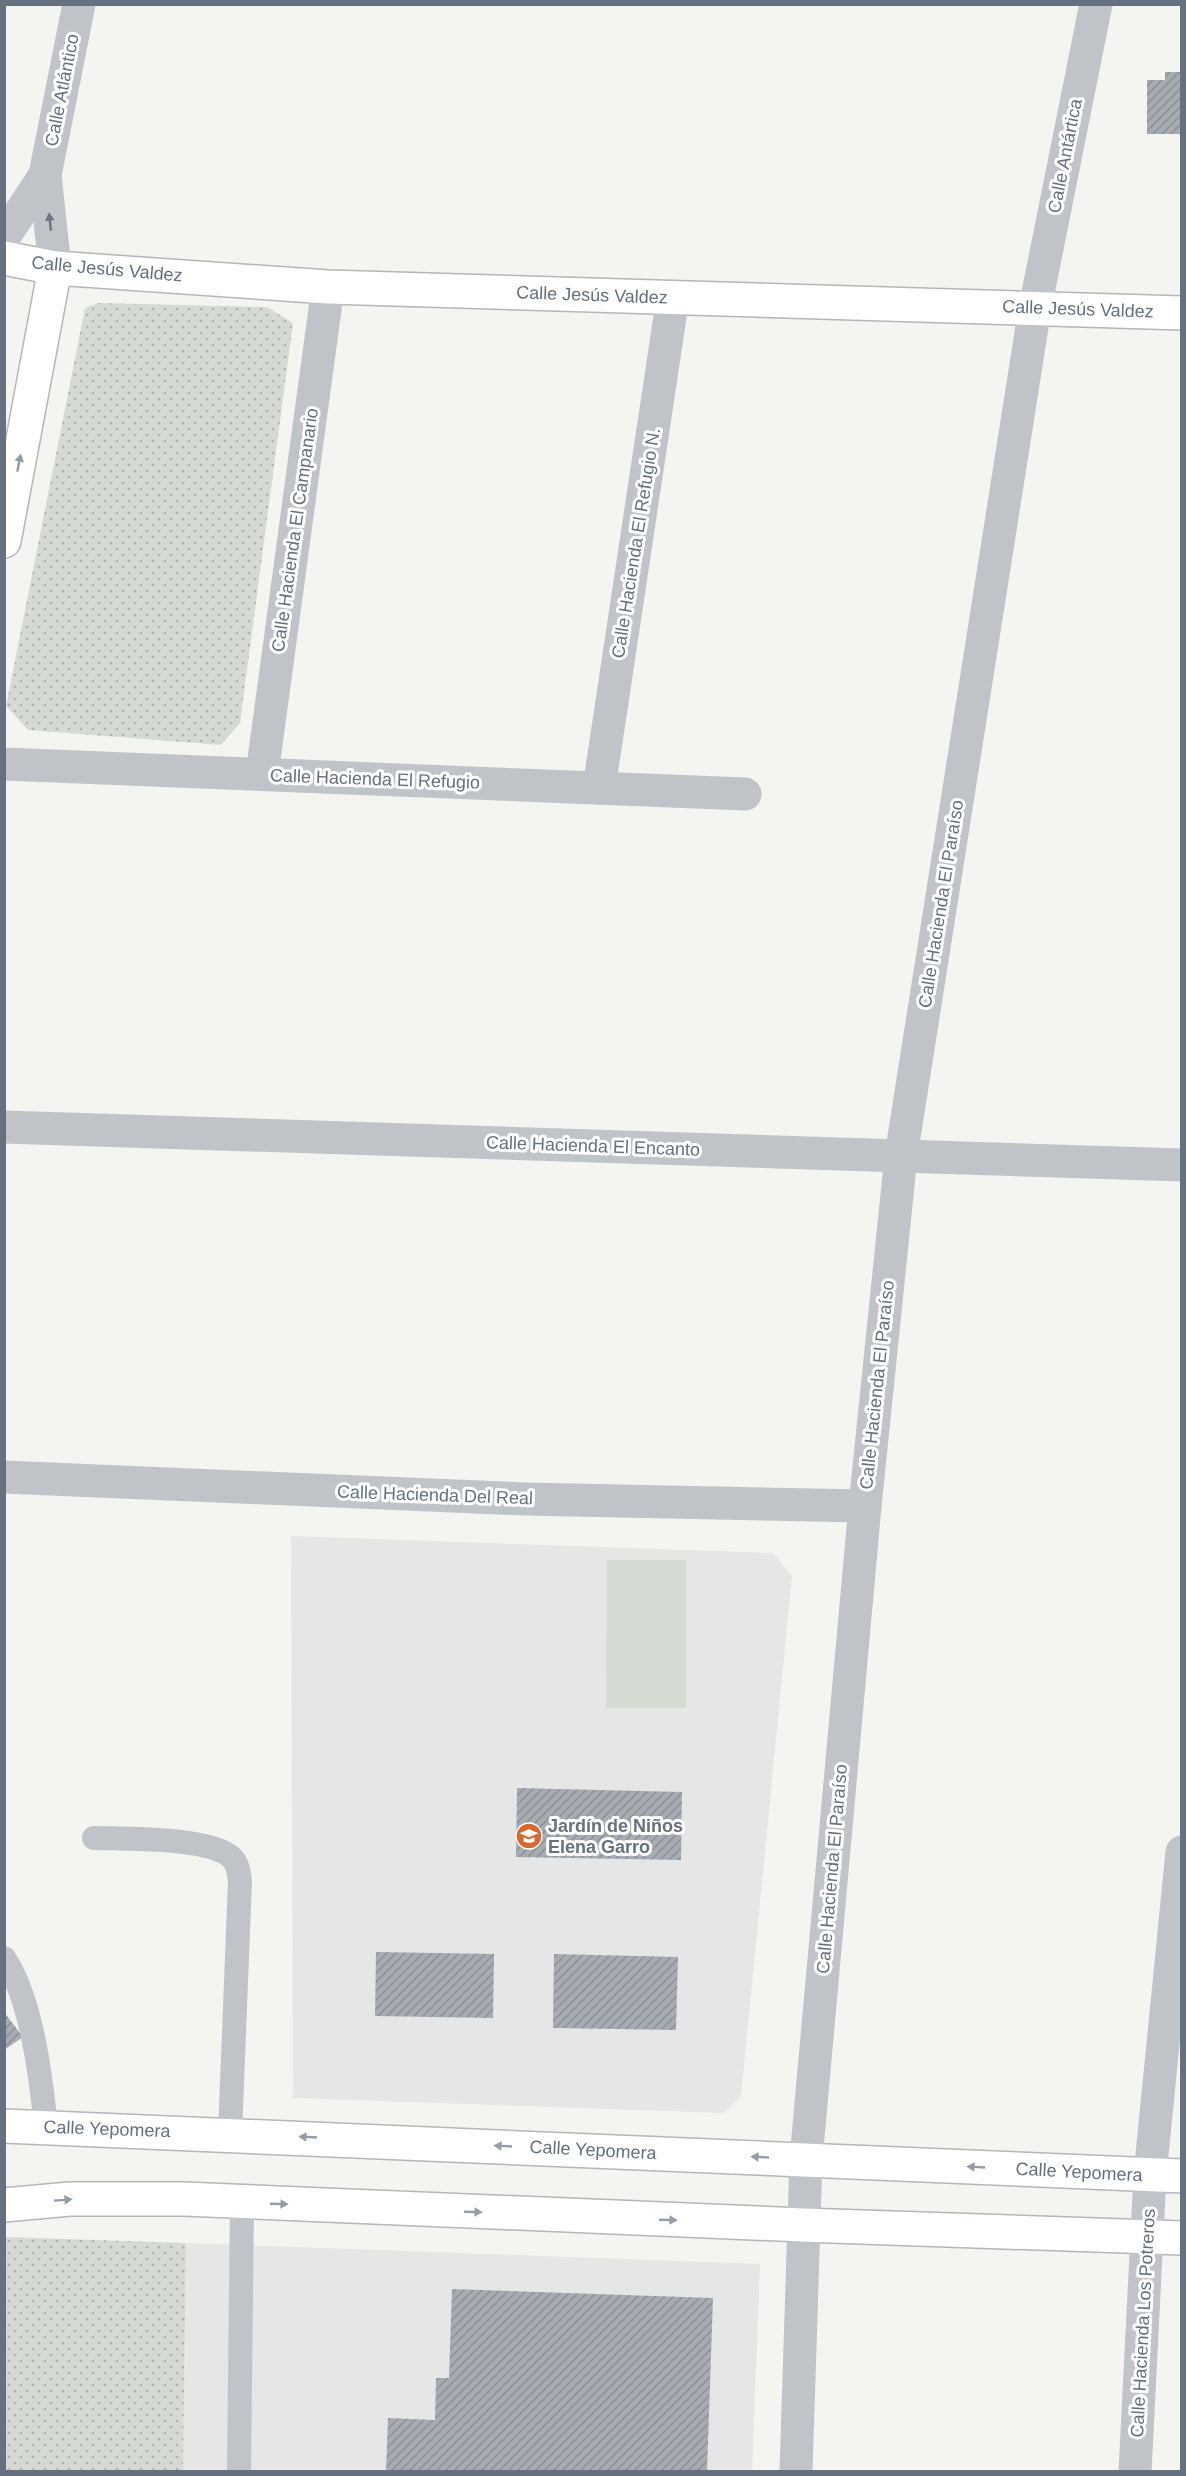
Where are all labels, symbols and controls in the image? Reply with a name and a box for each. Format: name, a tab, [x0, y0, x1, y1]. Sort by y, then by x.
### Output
street label: Calle Atlántico	[41, 32, 83, 148]
street label: Calle Antártica	[1044, 96, 1086, 215]
one-way arrow	[45, 212, 54, 231]
street label: Calle Jesús Valdez	[31, 252, 183, 286]
street label: Calle Jesús Valdez	[516, 282, 668, 308]
street label: Calle Jesús Valdez	[1002, 296, 1154, 322]
street label: Calle Hacienda El Campanario	[268, 407, 322, 653]
street label: Calle Hacienda El Refugio N.	[608, 426, 664, 660]
one-way arrow	[15, 453, 24, 472]
street label: Calle Hacienda El Refugio	[270, 765, 480, 793]
street label: Calle Hacienda El Paraíso	[915, 799, 967, 1009]
street label: Calle Hacienda El Encanto	[486, 1132, 700, 1160]
street label: Calle Hacienda El Paraíso	[856, 1279, 898, 1491]
street label: Calle Hacienda Del Real	[337, 1482, 533, 1508]
street label: Calle Hacienda El Paraíso	[813, 1763, 851, 1975]
place label: Jardín de Niños Elena Garro	[548, 1816, 683, 1857]
school or university icon: Jardín de Niños Elena Garro	[514, 1821, 544, 1851]
street label: Calle Yepomera	[43, 2117, 172, 2141]
one-way arrow	[298, 2133, 317, 2142]
street label: Calle Yepomera	[529, 2137, 658, 2163]
one-way arrow	[493, 2141, 512, 2150]
one-way arrow	[751, 2153, 770, 2162]
street label: Calle Yepomera	[1015, 2159, 1144, 2185]
one-way arrow	[967, 2163, 986, 2172]
one-way arrow	[53, 2195, 72, 2205]
one-way arrow	[269, 2199, 288, 2208]
one-way arrow	[464, 2207, 483, 2216]
street label: Calle Hacienda Los Potreros	[1127, 2208, 1159, 2438]
one-way arrow	[659, 2215, 678, 2224]

